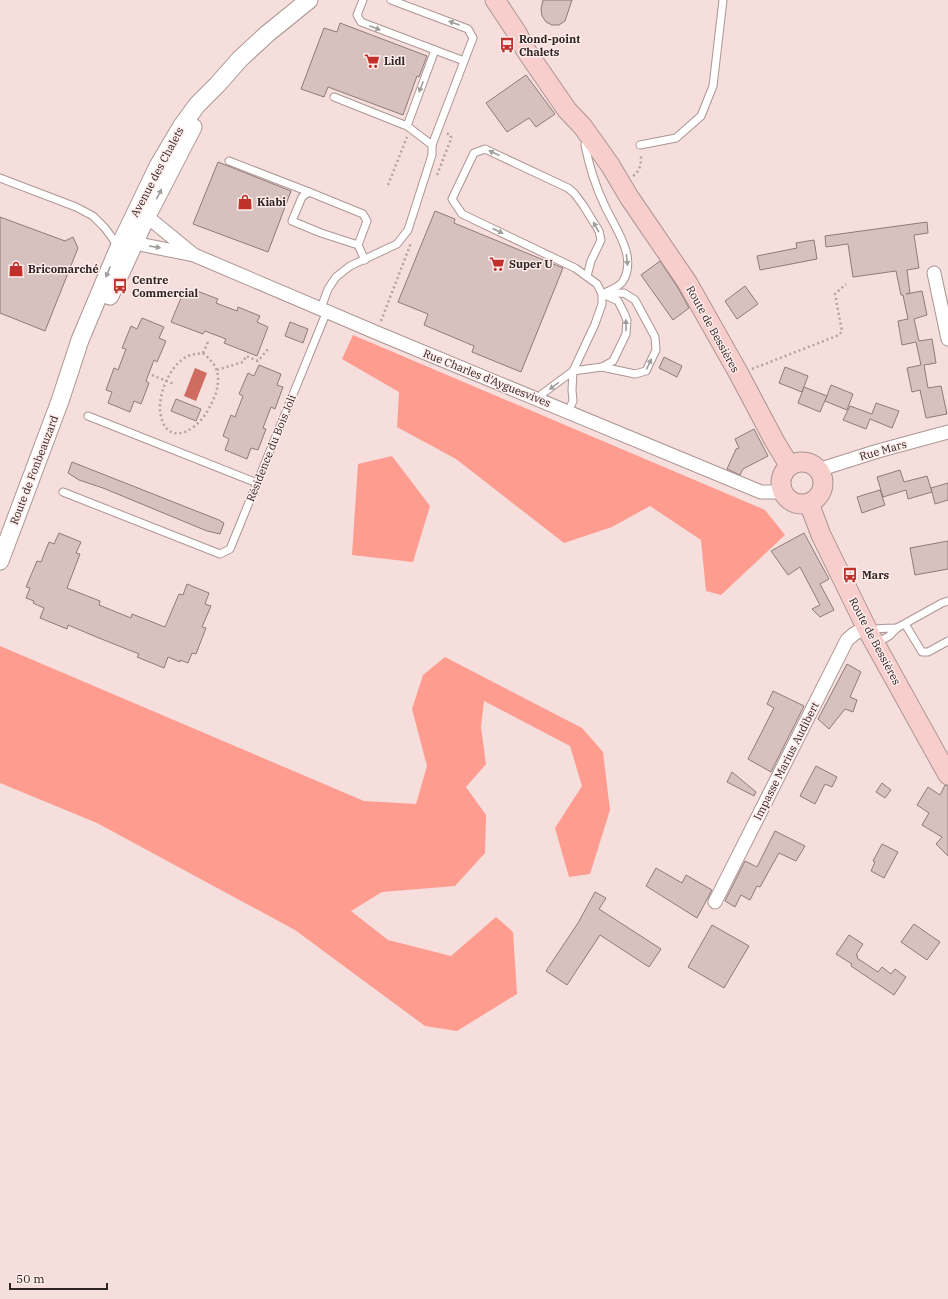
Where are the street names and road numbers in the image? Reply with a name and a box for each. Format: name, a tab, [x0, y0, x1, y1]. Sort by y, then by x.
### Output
street label: Avenue des Chalets	[127, 124, 187, 220]
street label: Route de Bessières	[683, 283, 743, 375]
street label: Rue Charles d'Ayguesvives	[421, 346, 553, 410]
street label: Résidence du Bois Joli	[243, 392, 299, 504]
street label: Route de Fonbeauzard	[7, 413, 61, 527]
street label: Rue Mars	[858, 437, 908, 463]
street label: Route de Bessières	[846, 595, 904, 687]
street label: Impasse Marius Audibert	[750, 700, 822, 822]

